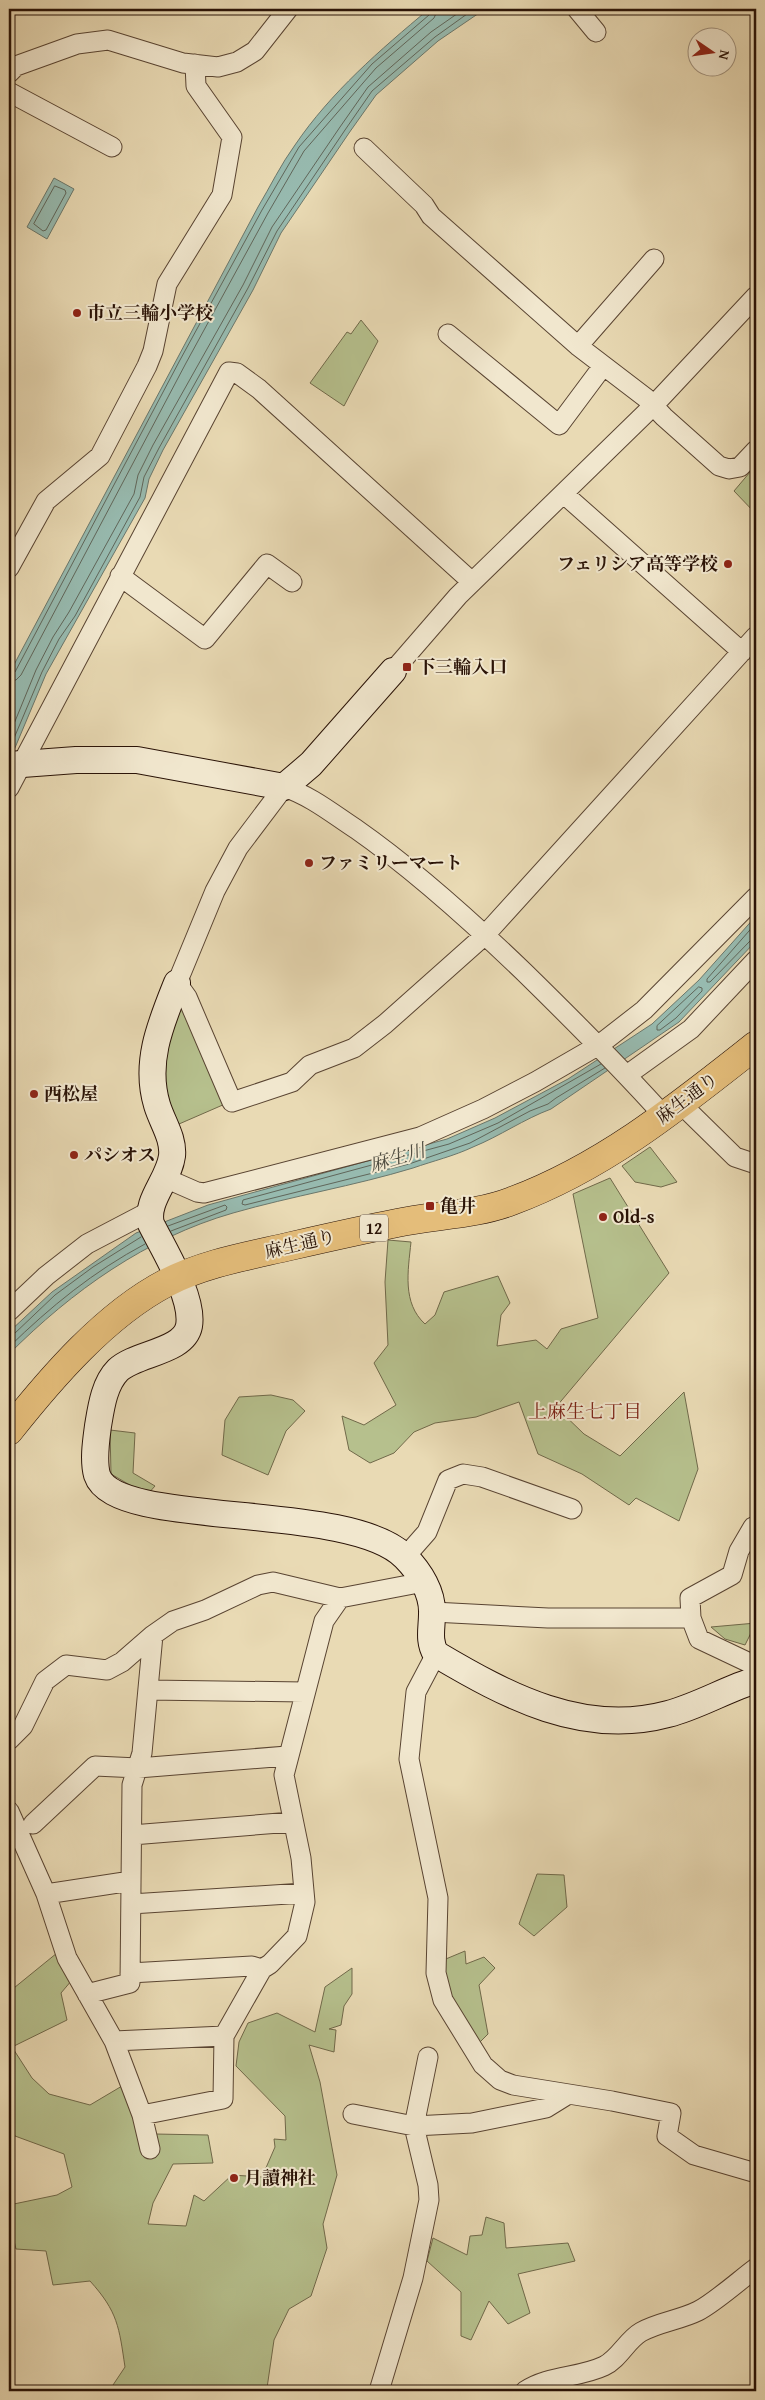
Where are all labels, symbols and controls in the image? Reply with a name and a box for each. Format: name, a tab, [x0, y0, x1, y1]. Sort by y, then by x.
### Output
north arrow	[688, 28, 738, 78]
text: N	[714, 48, 735, 62]
place label: 市立三輪小学校	[87, 299, 213, 326]
marker: 市立三輪小学校	[71, 307, 83, 319]
place label: フェリシア高等学校	[557, 550, 718, 577]
marker: フェリシア高等学校	[722, 558, 734, 570]
place label: 下三輪入口	[417, 653, 507, 680]
marker: 下三輪入口	[401, 661, 413, 673]
place label: ファミリーマート	[319, 849, 463, 876]
marker: ファミリーマート	[303, 857, 315, 869]
street label: 麻生通り	[650, 1065, 724, 1130]
place label: 西松屋	[44, 1080, 98, 1107]
marker: 西松屋	[28, 1088, 40, 1100]
water label: 麻生川	[366, 1135, 430, 1178]
place label: パシオス	[84, 1141, 156, 1168]
marker: パシオス	[68, 1149, 80, 1161]
place label: 亀井	[440, 1192, 476, 1219]
marker: 亀井	[424, 1200, 436, 1212]
place label: Old-s	[613, 1203, 655, 1230]
marker: Old-s	[597, 1211, 609, 1223]
road number: 12	[360, 1214, 388, 1242]
street label: 麻生通り	[262, 1222, 338, 1265]
district label: 上麻生七丁目	[528, 1397, 642, 1425]
place label: 月讀神社	[244, 2164, 316, 2191]
marker: 月讀神社	[228, 2172, 240, 2184]

